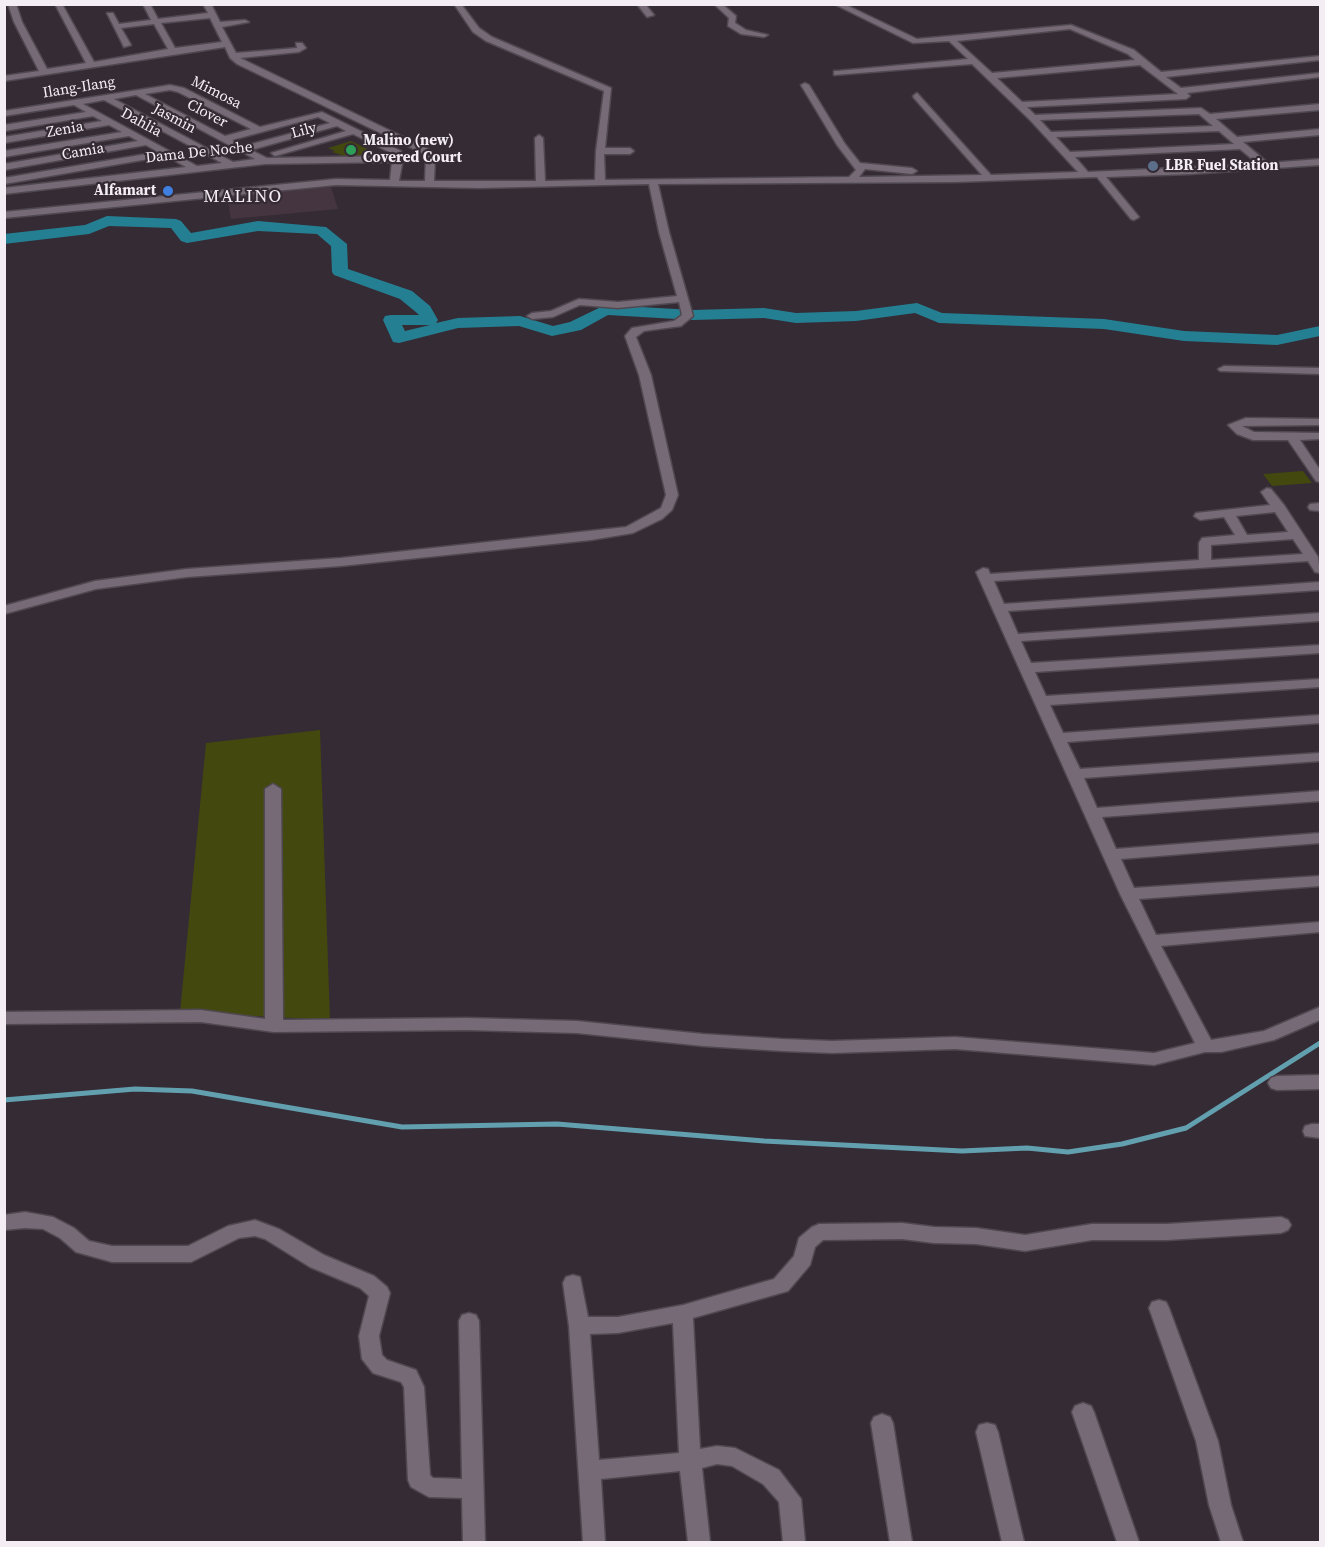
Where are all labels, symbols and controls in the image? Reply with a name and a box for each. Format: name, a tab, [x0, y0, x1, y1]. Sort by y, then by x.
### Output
street label: Ilang-Ilang	[41, 73, 117, 103]
street label: Mimosa	[188, 73, 244, 113]
street label: Clover	[184, 96, 230, 132]
street label: Jasmin	[149, 100, 199, 138]
street label: Dahlia	[117, 104, 165, 142]
street label: Zenia	[45, 118, 85, 142]
street label: Lily	[289, 119, 319, 143]
place label: Malino (new) Covered Court	[363, 132, 462, 167]
street label: Dama De Noche	[145, 138, 253, 168]
street label: Camia	[60, 139, 106, 165]
marker: Malino (new) Covered Court	[344, 143, 358, 157]
place label: LBR Fuel Station	[1165, 157, 1279, 175]
marker: LBR Fuel Station	[1146, 159, 1160, 173]
place label: Alfamart	[94, 182, 156, 200]
marker: Alfamart	[161, 184, 175, 198]
district label: MALINO	[203, 186, 283, 208]

